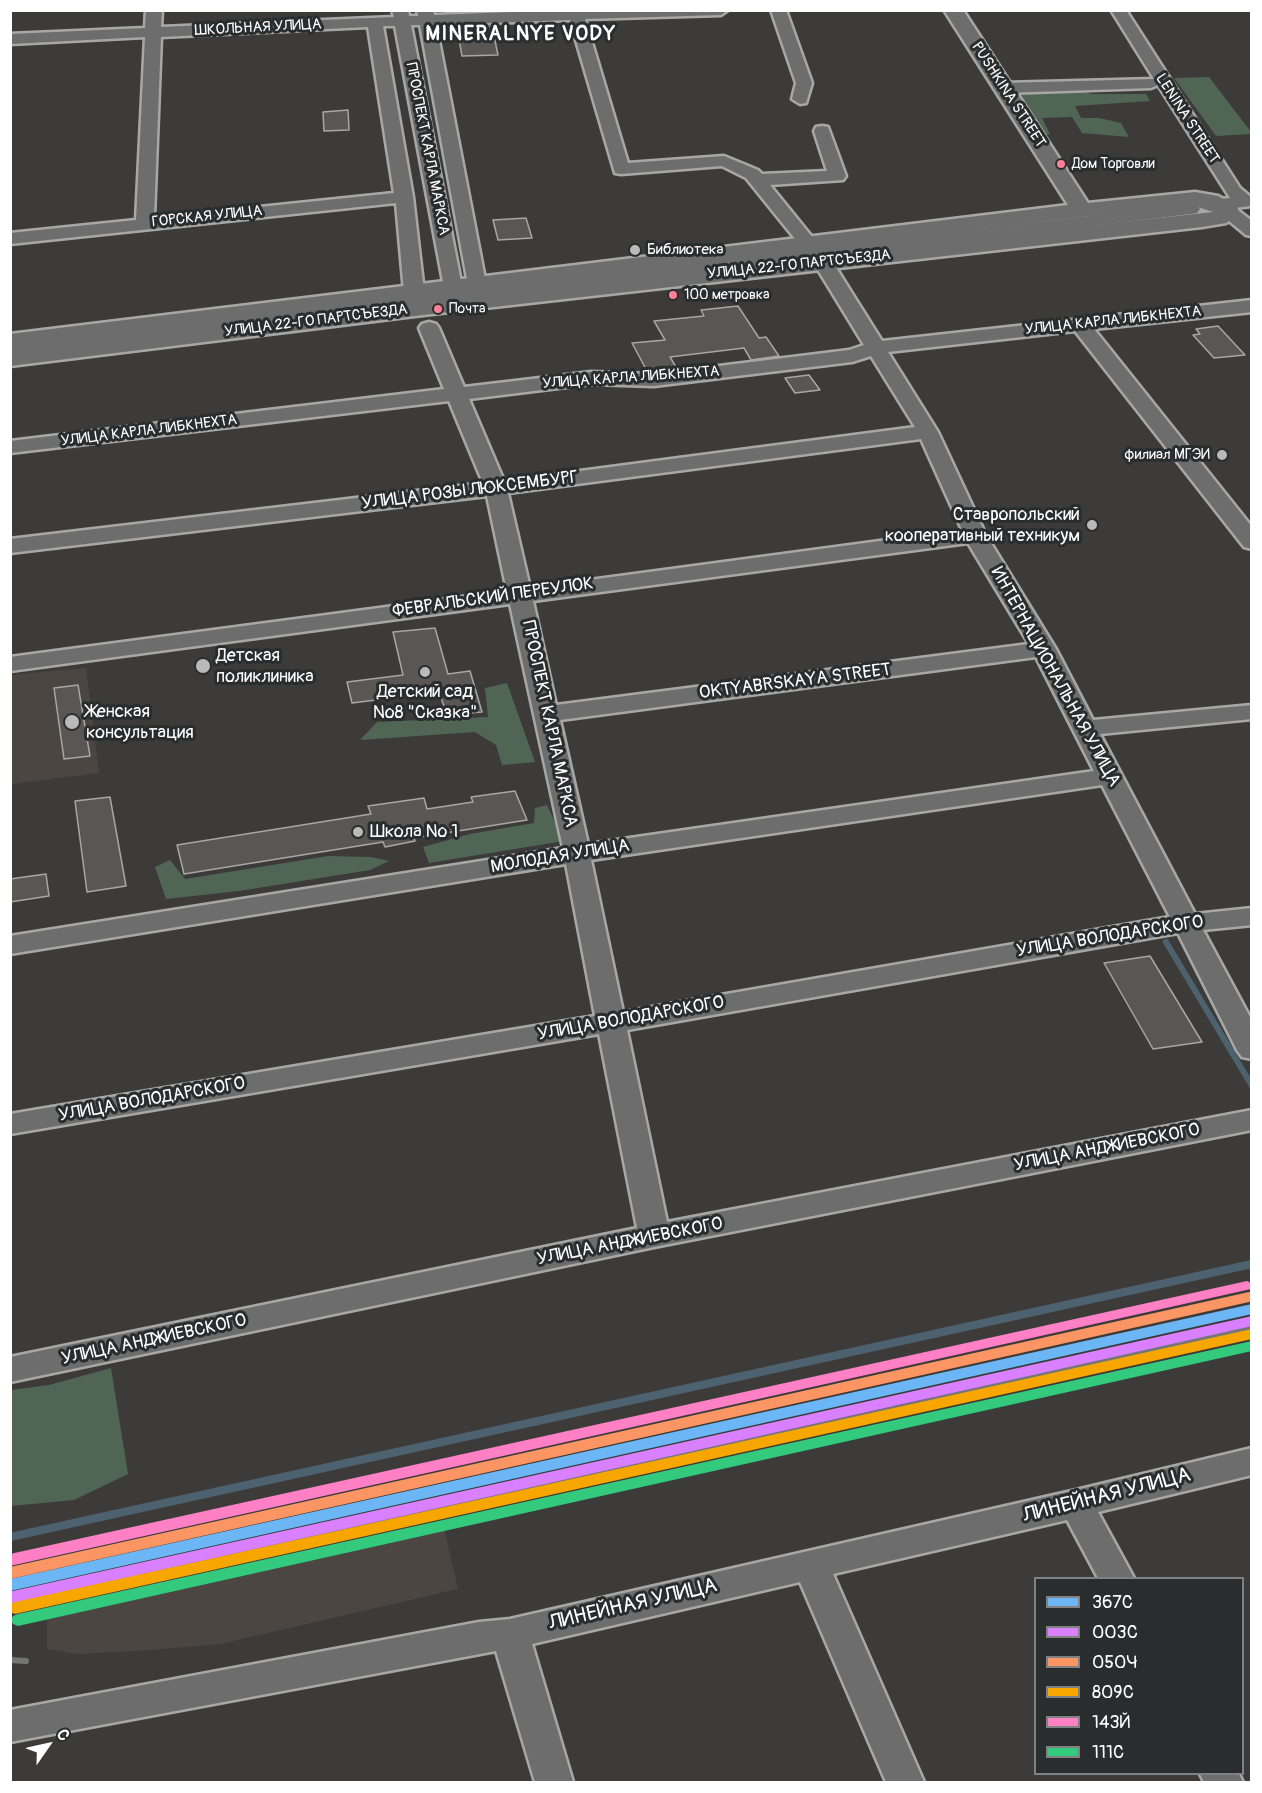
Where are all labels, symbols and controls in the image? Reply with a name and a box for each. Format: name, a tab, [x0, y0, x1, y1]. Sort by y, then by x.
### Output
street label: ШКОЛЬНАЯ УЛИЦА	[194, 16, 322, 40]
district label: MINERALNYE VODY	[425, 23, 617, 47]
street label: PUSHKINA STREET	[967, 39, 1049, 151]
street label: ПРОСПЕКТ КАРЛА МАРКСА	[401, 61, 453, 237]
street label: LENINA STREET	[1151, 71, 1223, 167]
place label: Дом Торговли	[1072, 156, 1155, 172]
marker: Дом Торговли	[1055, 158, 1067, 170]
street label: ГОРСКАЯ УЛИЦА	[151, 202, 263, 232]
place label: Библиотека	[647, 241, 724, 259]
marker: Библиотека	[628, 243, 642, 257]
street label: УЛИЦА 22-ГО ПАРТСЪЕЗДА	[706, 246, 892, 284]
place label: 100 метровка	[684, 287, 770, 303]
marker: 100 метровка	[667, 289, 679, 301]
street label: УЛИЦА 22-ГО ПАРТСЪЕЗДА	[223, 301, 409, 341]
place label: Почта	[449, 301, 486, 317]
marker: Почта	[432, 303, 444, 315]
street label: УЛИЦА КАРЛА ЛИБКНЕХТА	[1024, 303, 1202, 339]
street label: УЛИЦА КАРЛА ЛИБКНЕХТА	[542, 363, 720, 393]
street label: УЛИЦА КАРЛА ЛИБКНЕХТА	[60, 411, 238, 451]
place label: филиал МГЭИ	[1124, 446, 1210, 464]
marker: филиал МГЭИ	[1215, 448, 1229, 462]
street label: УЛИЦА РОЗЫ ЛЮКСЕМБУРГ	[360, 467, 580, 515]
place label: Ставропольский кооперативный техникум	[885, 504, 1080, 546]
marker: Ставропольский кооперативный техникум	[1085, 518, 1099, 532]
street label: ИНТЕРНАЦИОНАЛЬНАЯ УЛИЦА	[986, 564, 1124, 790]
street label: ФЕВРАЛЬСКИЙ ПЕРЕУЛОК	[391, 573, 595, 623]
street label: ПРОСПЕКТ КАРЛА МАРКСА	[517, 619, 581, 829]
place label: Детская поликлиника	[216, 645, 314, 688]
marker: Детская поликлиника	[194, 657, 212, 675]
street label: OKTYABRSKAYA STREET	[698, 660, 892, 704]
marker: Детский сад №8 "Сказка"	[418, 665, 432, 679]
place label: Детский сад №8 "Сказка"	[373, 681, 477, 724]
place label: Женская консультация	[86, 701, 194, 744]
marker: Женская консультация	[63, 713, 81, 731]
place label: Школа № 1	[370, 821, 458, 843]
marker: Школа № 1	[351, 825, 365, 839]
street label: МОЛОДАЯ УЛИЦА	[489, 835, 631, 879]
street label: УЛИЦА ВОЛОДАРСКОГО	[1015, 912, 1205, 962]
street label: УЛИЦА ВОЛОДАРСКОГО	[536, 992, 726, 1046]
street label: УЛИЦА ВОЛОДАРСКОГО	[57, 1073, 247, 1127]
street label: УЛИЦА АНДЖИЕВСКОГО	[1012, 1119, 1202, 1177]
street label: УЛИЦА АНДЖИЕВСКОГО	[535, 1213, 725, 1271]
street label: УЛИЦА АНДЖИЕВСКОГО	[59, 1310, 249, 1370]
street label: ЛИНЕЙНАЯ УЛИЦА	[1021, 1463, 1193, 1529]
street label: ЛИНЕЙНАЯ УЛИЦА	[546, 1573, 720, 1637]
legend	[1034, 1577, 1244, 1775]
text: 367С	[1092, 1591, 1133, 1614]
text: 003С	[1092, 1621, 1138, 1644]
text: 050Ч	[1092, 1651, 1137, 1674]
text: 809С	[1092, 1681, 1134, 1704]
text: 143Й	[1092, 1711, 1130, 1734]
north arrow	[18, 1715, 78, 1775]
text: С	[52, 1725, 74, 1745]
text: 111С	[1092, 1741, 1124, 1764]

